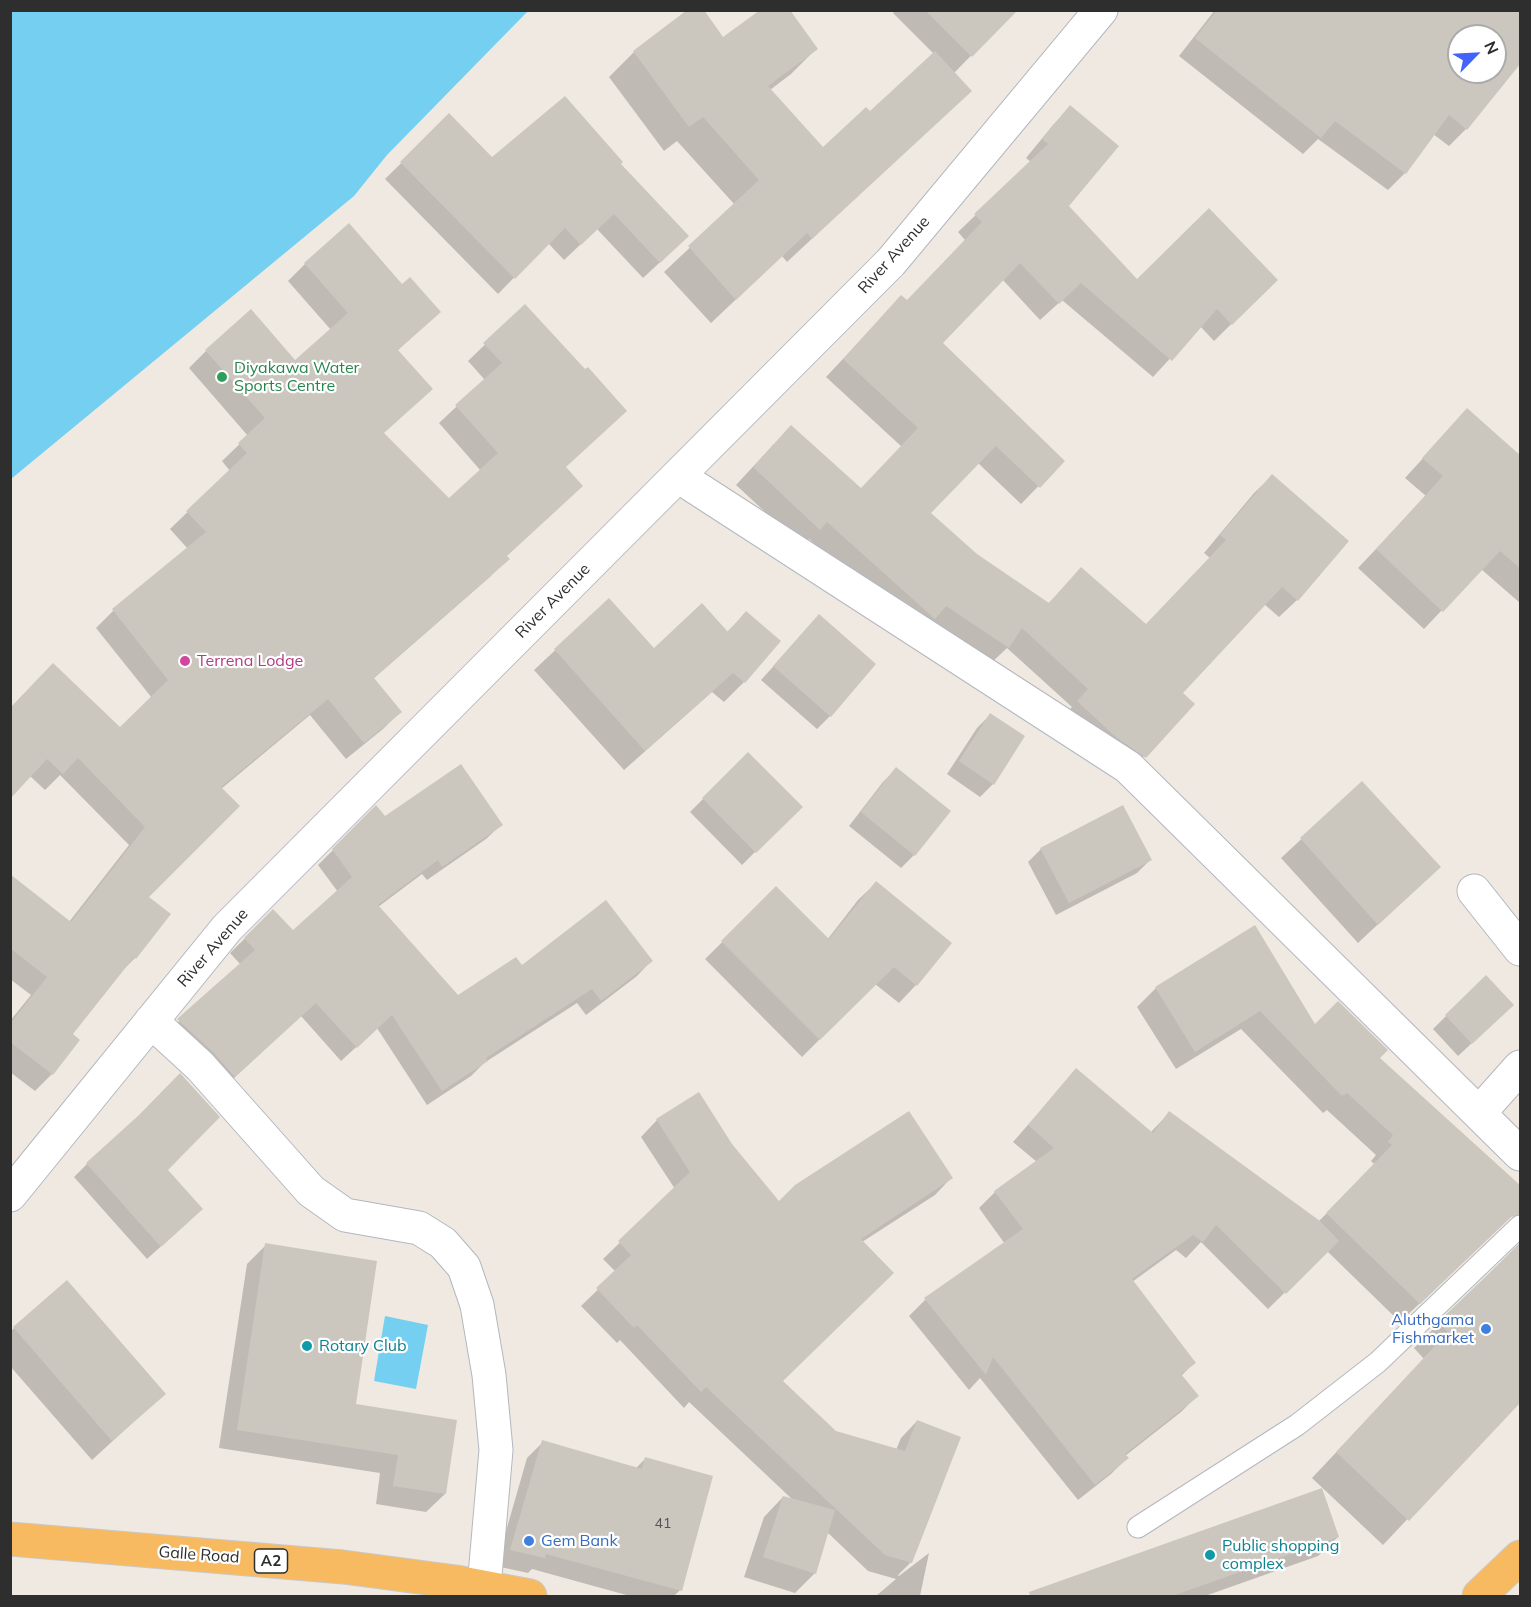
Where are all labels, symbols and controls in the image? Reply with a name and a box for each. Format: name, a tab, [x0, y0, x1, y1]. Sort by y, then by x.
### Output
north arrow	[1447, 24, 1507, 84]
text: N	[1480, 38, 1503, 57]
street label: River Avenue	[854, 212, 934, 298]
place label: Diyakawa Water Sports Centre	[234, 358, 359, 396]
marker: Diyakawa Water Sports Centre	[215, 370, 229, 384]
street label: River Avenue	[512, 560, 594, 642]
place label: Terrena Lodge	[197, 651, 303, 671]
marker: Terrena Lodge	[178, 654, 192, 668]
street label: River Avenue	[174, 905, 252, 991]
place label: Aluthgama Fishmarket	[1391, 1310, 1474, 1348]
marker: Aluthgama Fishmarket	[1479, 1322, 1493, 1336]
place label: Rotary Club	[319, 1336, 407, 1356]
marker: Rotary Club	[300, 1339, 314, 1353]
house number: 41	[655, 1516, 671, 1532]
place label: Gem Bank	[541, 1531, 618, 1551]
marker: Gem Bank	[522, 1534, 536, 1548]
place label: Public shopping complex	[1222, 1536, 1339, 1574]
street label: Galle Road	[158, 1543, 240, 1567]
marker: Public shopping complex	[1203, 1548, 1217, 1562]
road number: A2	[254, 1549, 288, 1573]

